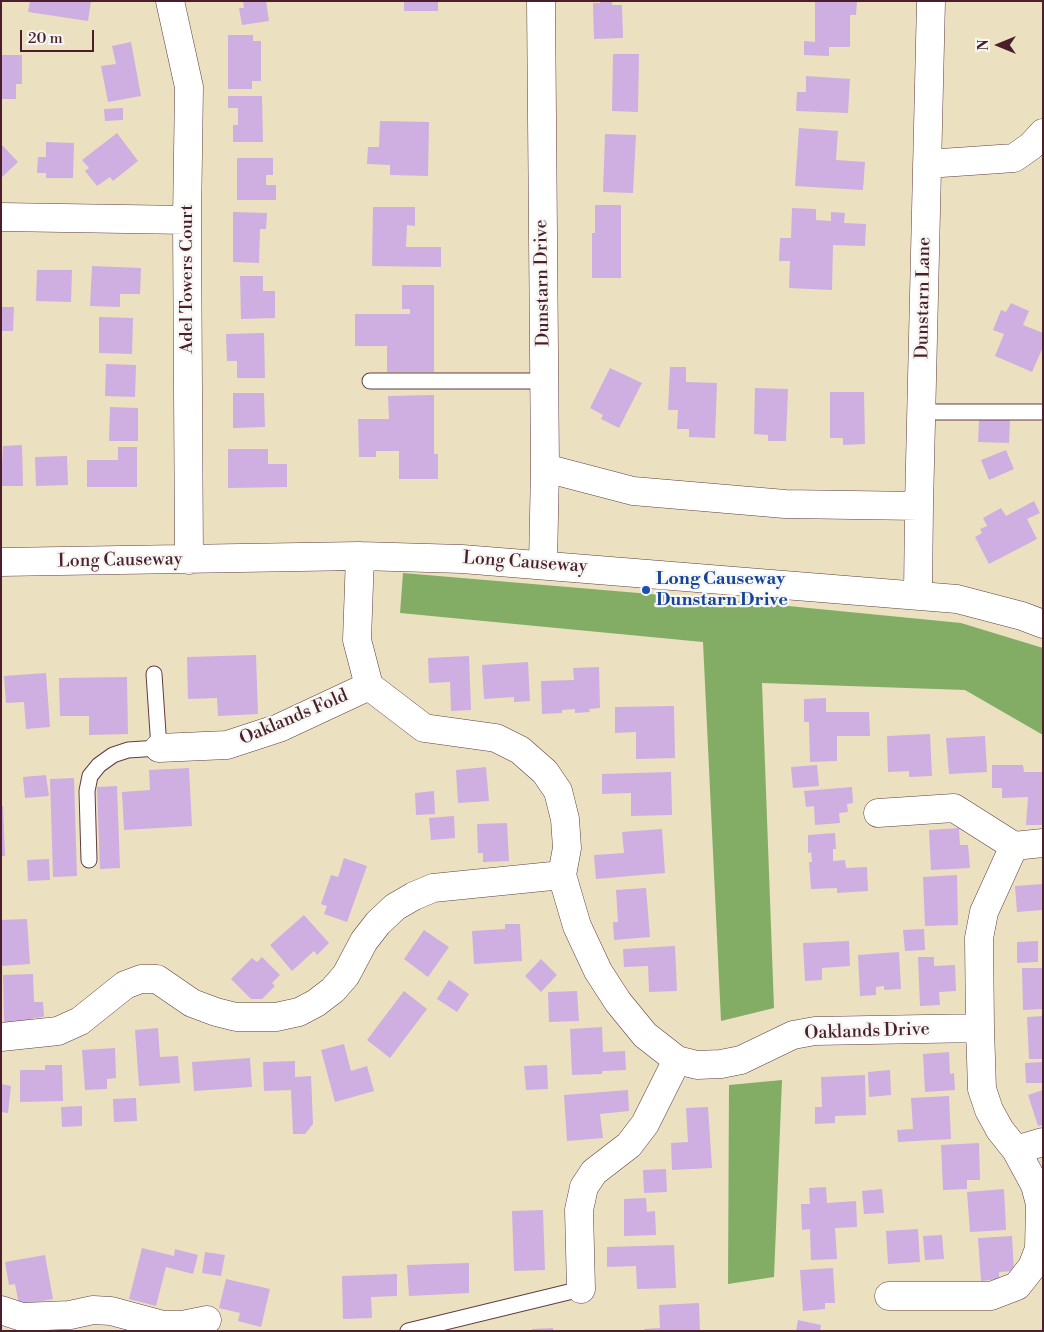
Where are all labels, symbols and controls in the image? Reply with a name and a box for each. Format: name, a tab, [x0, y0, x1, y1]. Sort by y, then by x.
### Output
scale bar	[22, 20, 96, 52]
north arrow	[974, 20, 1024, 70]
text: 20 m	[28, 29, 63, 48]
text: N	[975, 39, 993, 51]
street label: Adel Towers Court	[177, 204, 199, 354]
street label: Dunstarn Drive	[531, 219, 555, 347]
street label: Dunstarn Lane	[912, 237, 936, 359]
street label: Long Causeway	[462, 548, 588, 578]
street label: Long Causeway	[57, 549, 183, 573]
place label: Long Causeway Dunstarn Drive	[656, 569, 788, 612]
marker: Long Causeway Dunstarn Drive	[640, 584, 652, 596]
street label: Oaklands Fold	[236, 685, 352, 751]
street label: Oaklands Drive	[804, 1019, 930, 1045]

